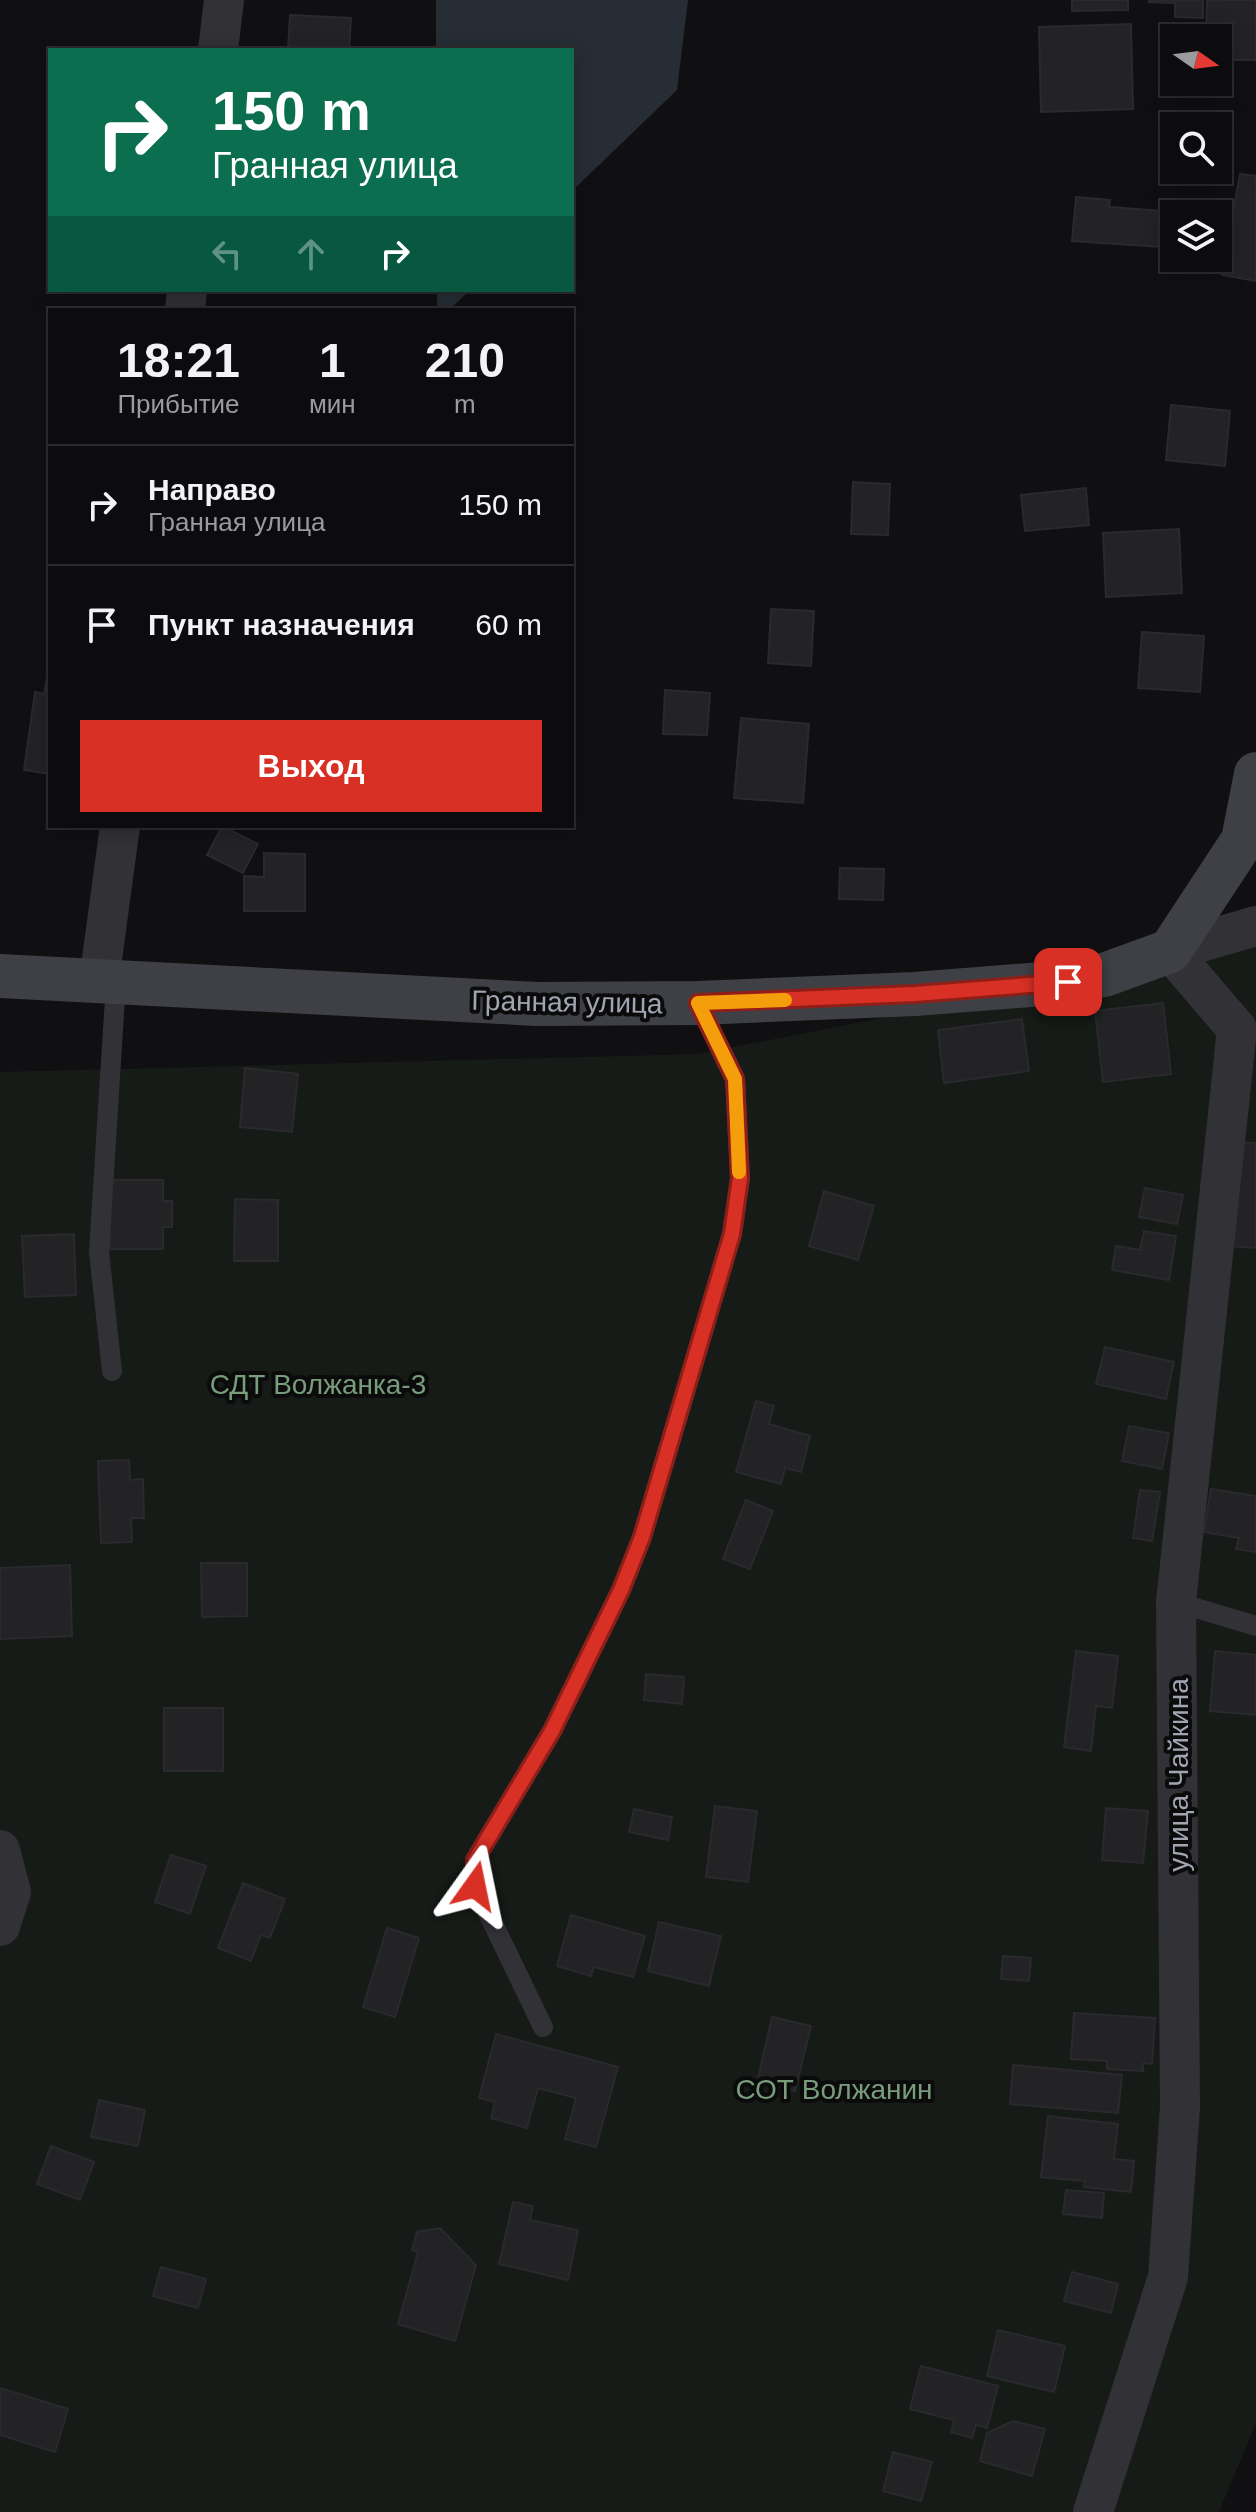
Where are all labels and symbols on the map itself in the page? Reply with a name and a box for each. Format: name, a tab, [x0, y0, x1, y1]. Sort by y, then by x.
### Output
north arrow	[1160, 24, 1232, 96]
pin	[1034, 948, 1102, 1016]
street label: Гранная улица	[471, 985, 663, 1019]
park label: СДТ Волжанка-3	[210, 1369, 426, 1400]
street label: улица Чайкина	[1163, 1678, 1194, 1872]
position arrow	[433, 1844, 517, 1928]
park label: СОТ Волжанин	[735, 2074, 933, 2105]

